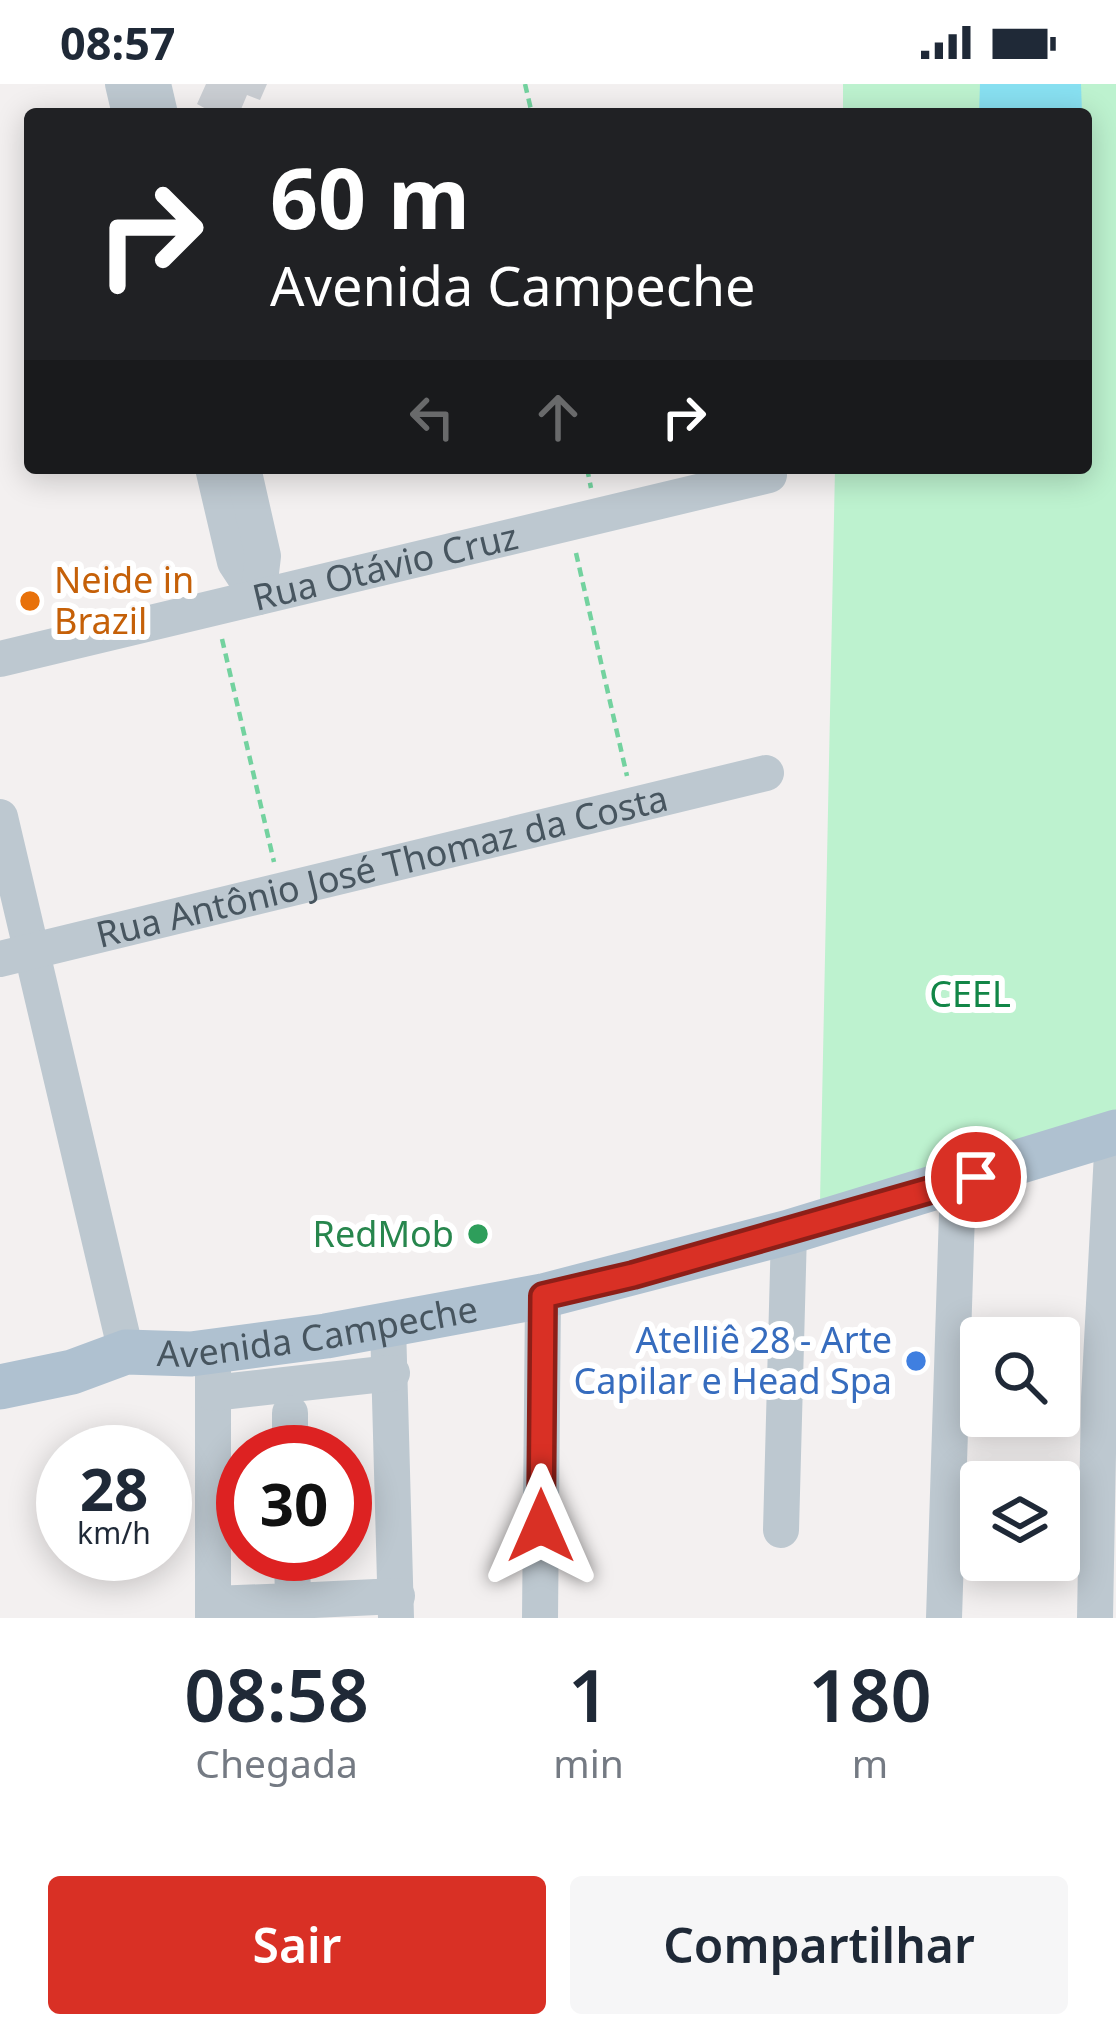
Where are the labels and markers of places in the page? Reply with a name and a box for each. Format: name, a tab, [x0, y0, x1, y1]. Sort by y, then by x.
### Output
place label: Neide in Brazil	[54, 555, 194, 645]
marker: Neide in Brazil	[17, 588, 43, 614]
pin	[925, 1126, 1027, 1228]
place label: RedMob	[313, 1209, 454, 1258]
marker: RedMob	[465, 1221, 491, 1247]
place label: Atelliê 28 - Arte Capilar e Head Spa	[573, 1315, 892, 1405]
marker: Atelliê 28 - Arte Capilar e Head Spa	[903, 1348, 929, 1374]

